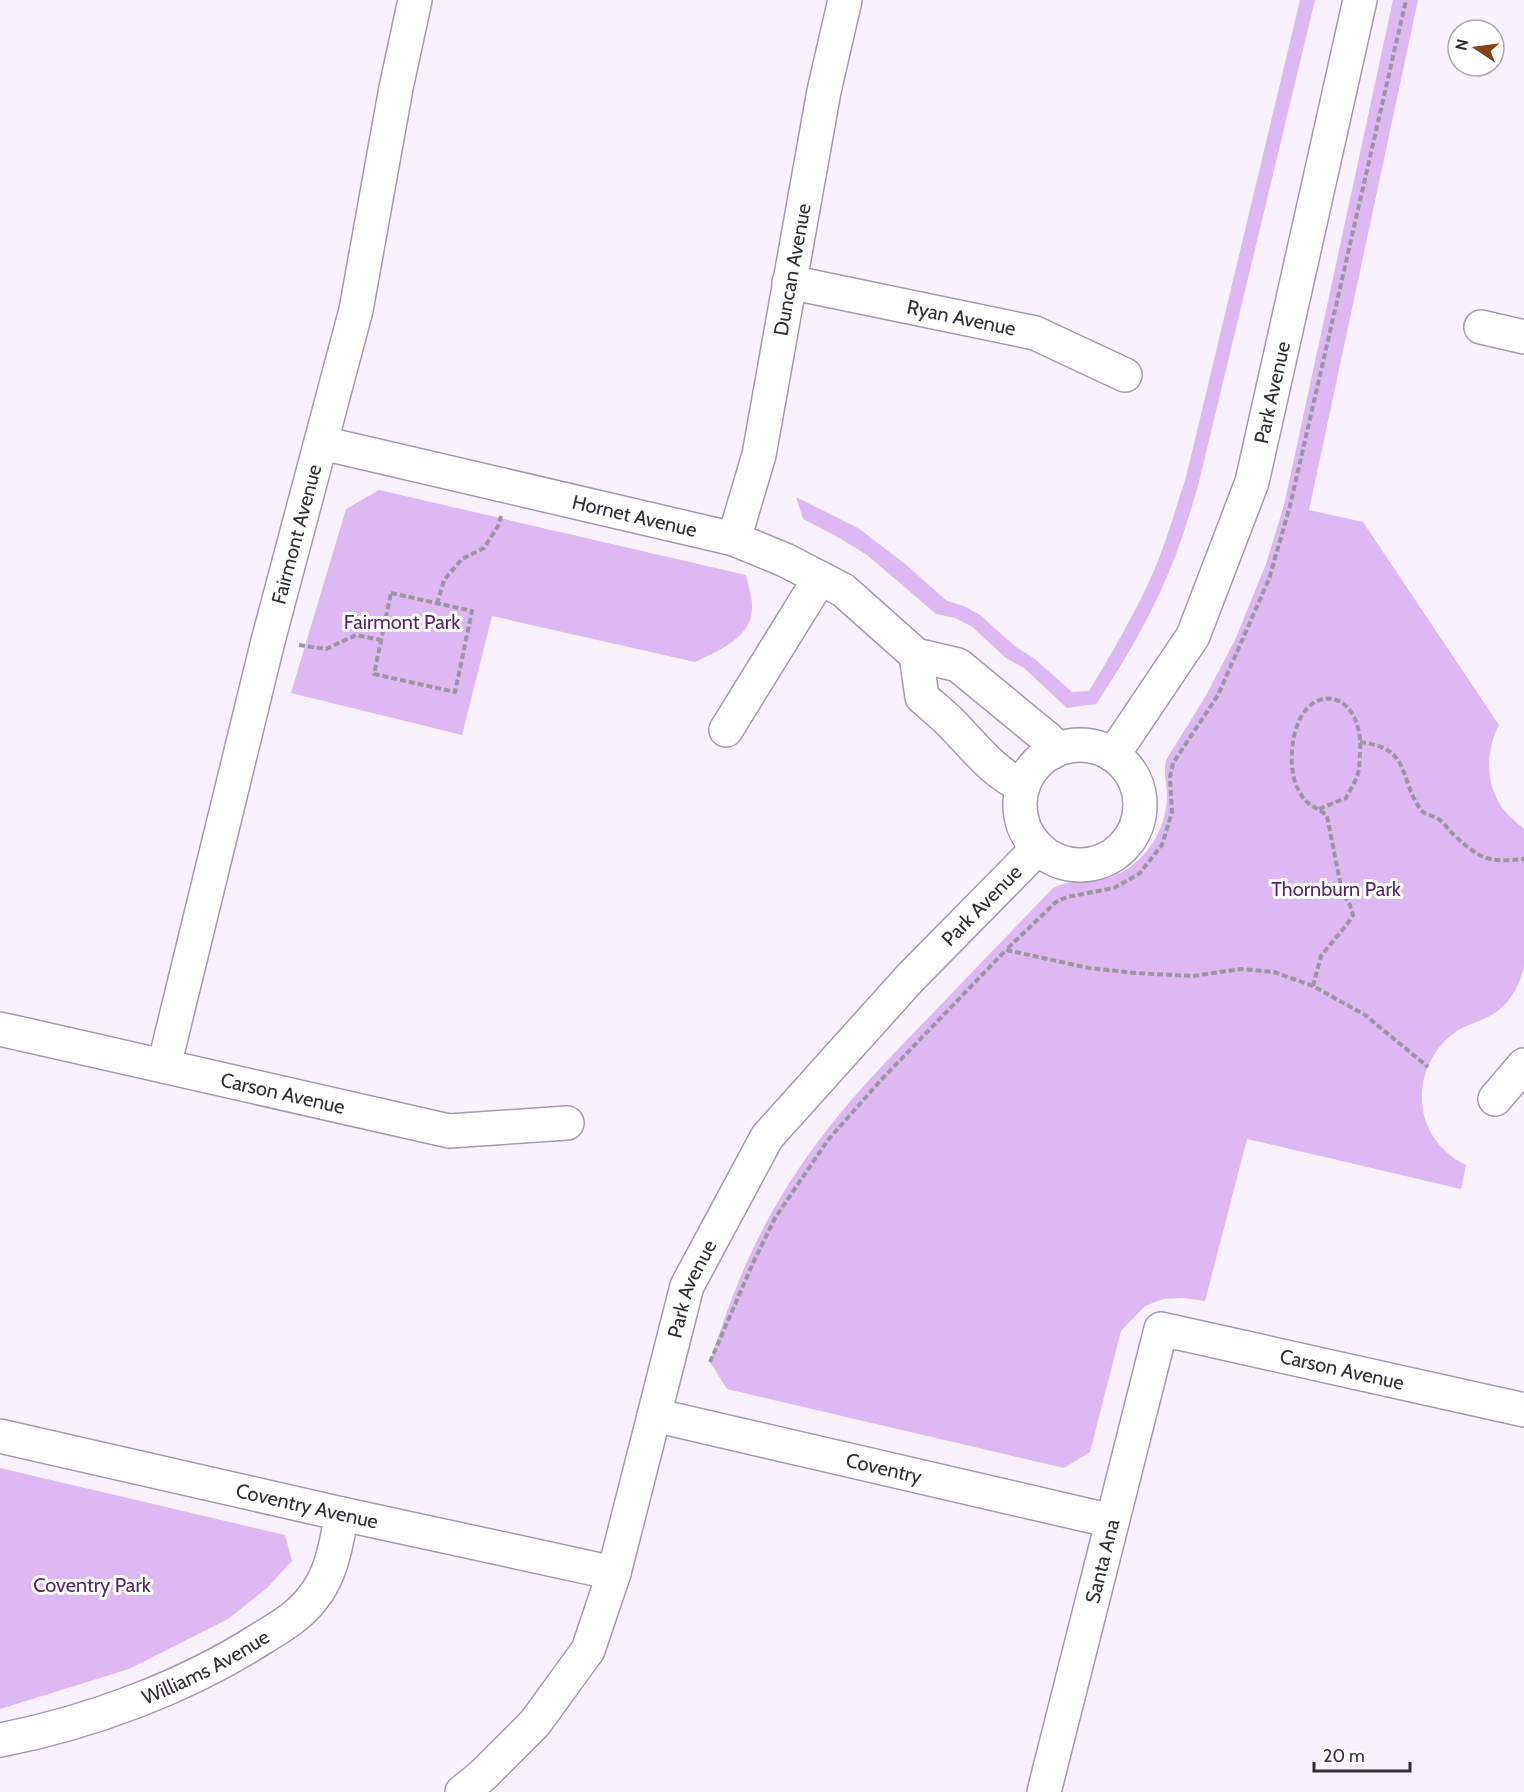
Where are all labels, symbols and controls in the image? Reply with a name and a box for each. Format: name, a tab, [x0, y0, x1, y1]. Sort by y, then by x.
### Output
north arrow	[1446, 18, 1506, 78]
text: N	[1451, 37, 1472, 52]
street label: Duncan Avenue	[769, 202, 816, 338]
street label: Ryan Avenue	[905, 295, 1018, 341]
street label: Park Avenue	[1249, 339, 1295, 446]
street label: Fairmont Avenue	[266, 462, 326, 607]
street label: Hornet Avenue	[570, 490, 699, 542]
park label: Fairmont Park	[344, 610, 460, 634]
street label: Park Avenue	[936, 860, 1027, 951]
park label: Thornburn Park	[1271, 877, 1401, 901]
street label: Carson Avenue	[218, 1068, 347, 1119]
street label: Park Avenue	[662, 1236, 722, 1341]
street label: Carson Avenue	[1278, 1344, 1406, 1395]
street label: Coventry	[844, 1448, 924, 1489]
street label: Coventry Avenue	[234, 1478, 380, 1534]
street label: Santa Ana	[1080, 1516, 1125, 1606]
park label: Coventry Park	[33, 1573, 151, 1597]
street label: Williams Avenue	[138, 1624, 274, 1709]
scale bar	[1314, 1735, 1410, 1773]
text: 20 m	[1323, 1745, 1365, 1767]

